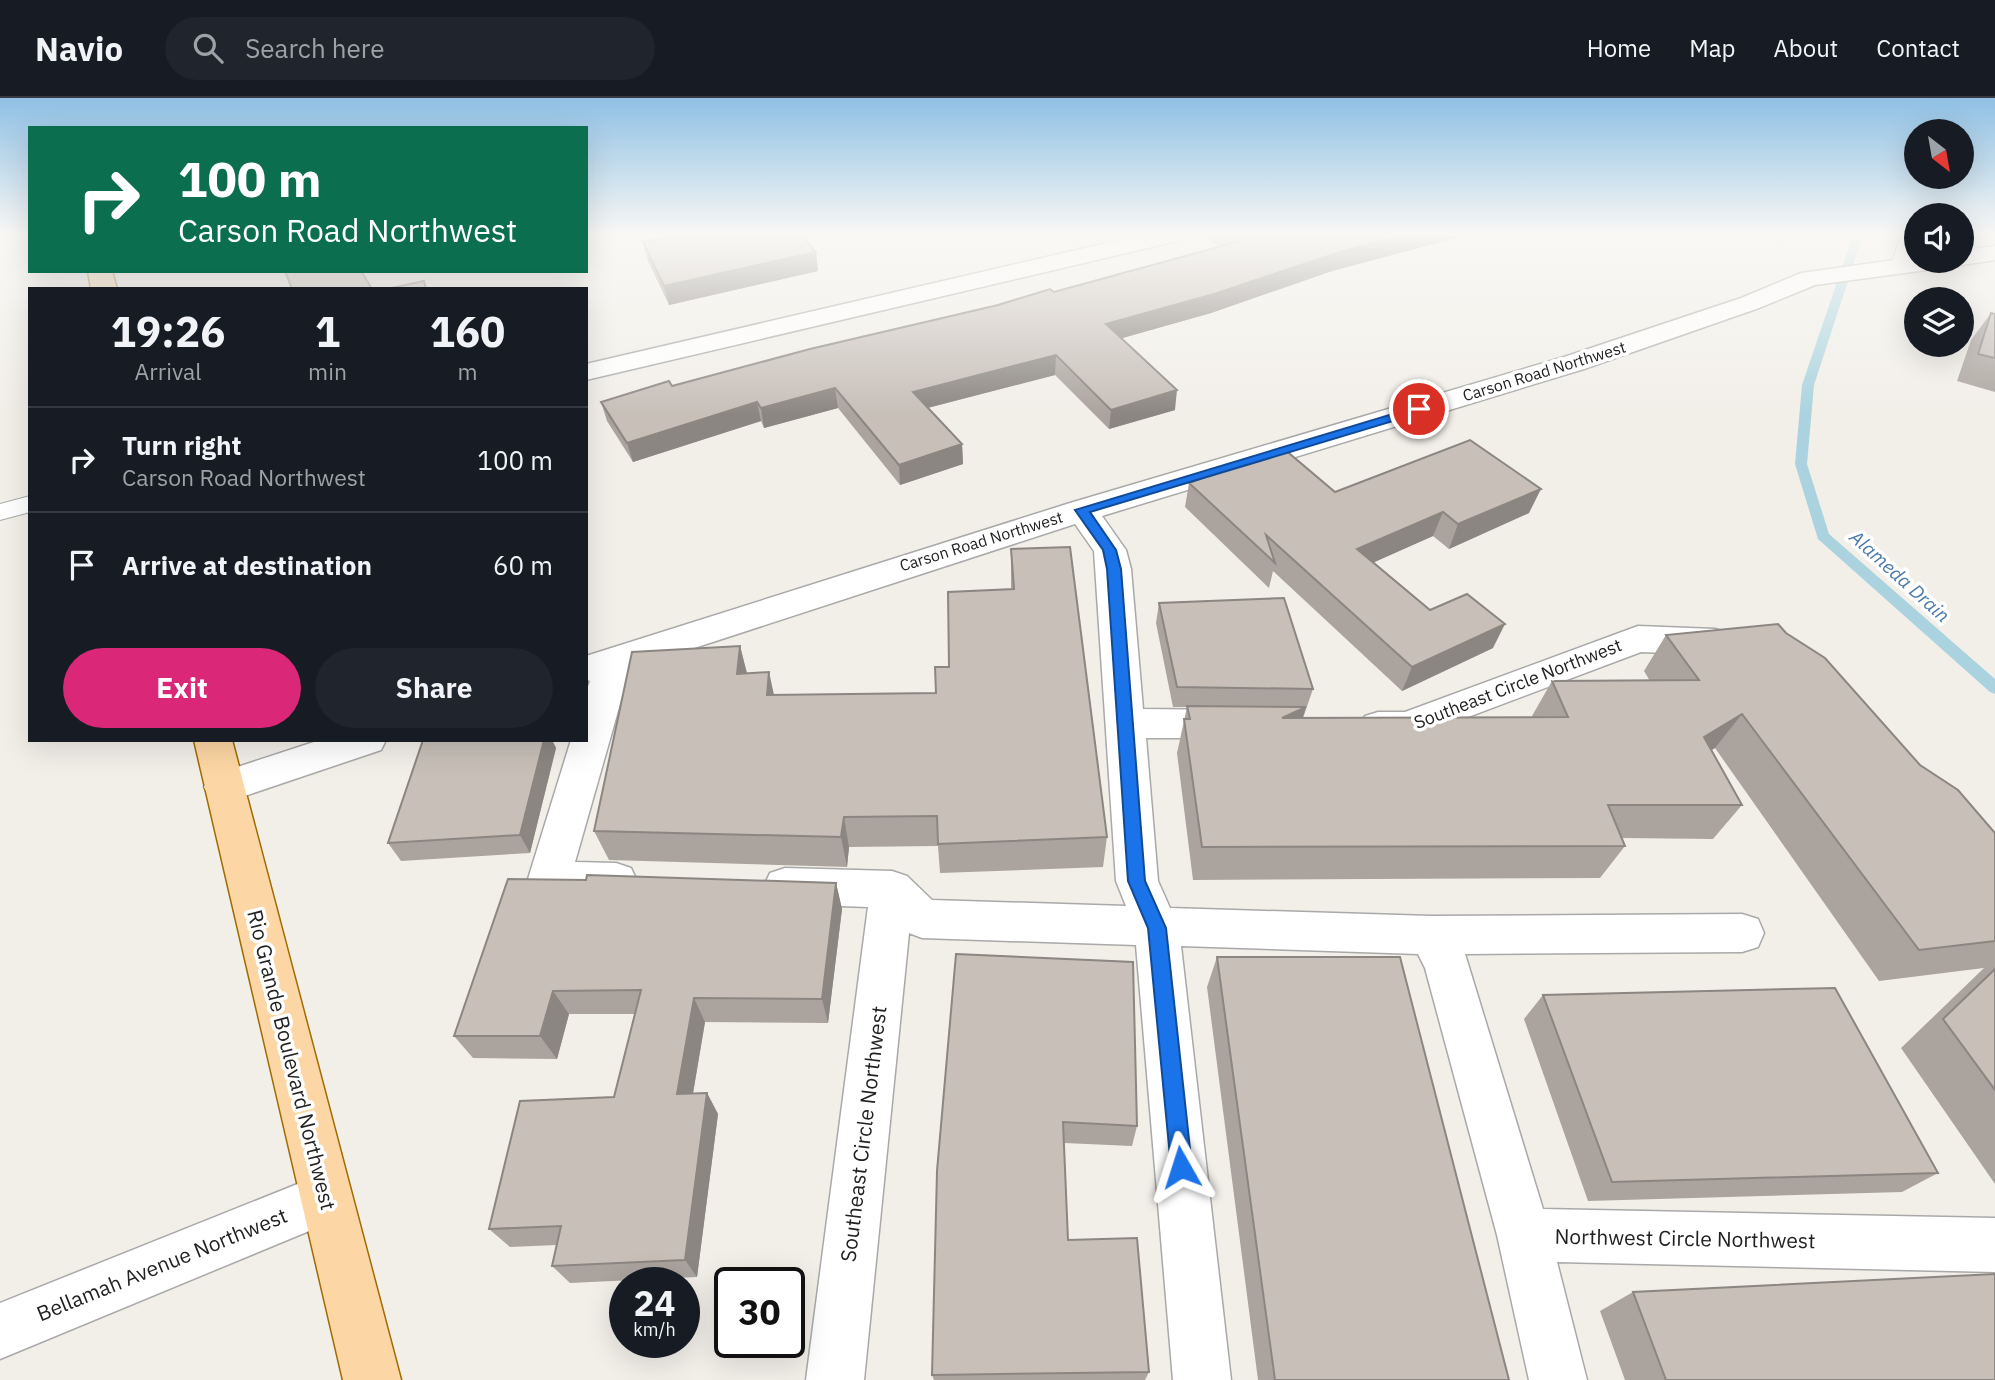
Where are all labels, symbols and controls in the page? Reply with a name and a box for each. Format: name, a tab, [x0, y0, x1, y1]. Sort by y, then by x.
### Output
search box	[165, 17, 655, 80]
text: Navio	[35, 27, 123, 70]
icon: search	[189, 29, 227, 67]
text: Search here	[245, 31, 385, 65]
text: Home	[1587, 32, 1651, 64]
text: Map	[1689, 32, 1735, 64]
text: About	[1773, 32, 1838, 64]
text: Contact	[1876, 32, 1960, 64]
north arrow	[1904, 119, 1974, 189]
map controls	[1904, 119, 1974, 357]
text: 100 m	[178, 147, 322, 210]
icon: right	[63, 154, 154, 245]
button: sound	[1904, 203, 1974, 273]
text: Carson Road Northwest	[178, 209, 517, 251]
button: layers	[1904, 287, 1974, 357]
text: 19:26	[111, 304, 225, 359]
text: 1	[315, 304, 340, 359]
text: 160	[430, 304, 505, 359]
street label: Carson Road Northwest	[1460, 337, 1628, 405]
text: Arrival	[135, 356, 202, 386]
text: min	[308, 356, 347, 386]
text: m	[457, 356, 478, 386]
pin	[1389, 379, 1449, 439]
icon: arrive	[1400, 390, 1438, 428]
text: Turn right	[122, 428, 241, 462]
icon: right	[63, 441, 101, 479]
text: 100 m	[477, 443, 553, 477]
text: Carson Road Northwest	[122, 462, 366, 492]
street label: Carson Road Northwest	[897, 507, 1065, 575]
water label: Alameda Drain	[1844, 524, 1955, 627]
icon: arrive	[63, 546, 101, 584]
text: Arrive at destination	[122, 548, 372, 582]
text: 60 m	[493, 548, 553, 582]
street label: Southeast Circle Northwest	[1411, 633, 1625, 734]
button: Exit	[63, 648, 301, 728]
button: Share	[315, 648, 553, 728]
street label: Rio Grande Boulevard Northwest	[241, 907, 343, 1213]
street label: Southeast Circle Northwest	[833, 1004, 893, 1263]
position arrow	[1144, 1130, 1218, 1204]
street label: Bellamah Avenue Northwest	[32, 1201, 291, 1327]
street label: Northwest Circle Northwest	[1554, 1222, 1816, 1254]
speed limit sign: 30	[714, 1267, 805, 1358]
text: 24	[633, 1280, 676, 1326]
text: km/h	[633, 1318, 676, 1341]

